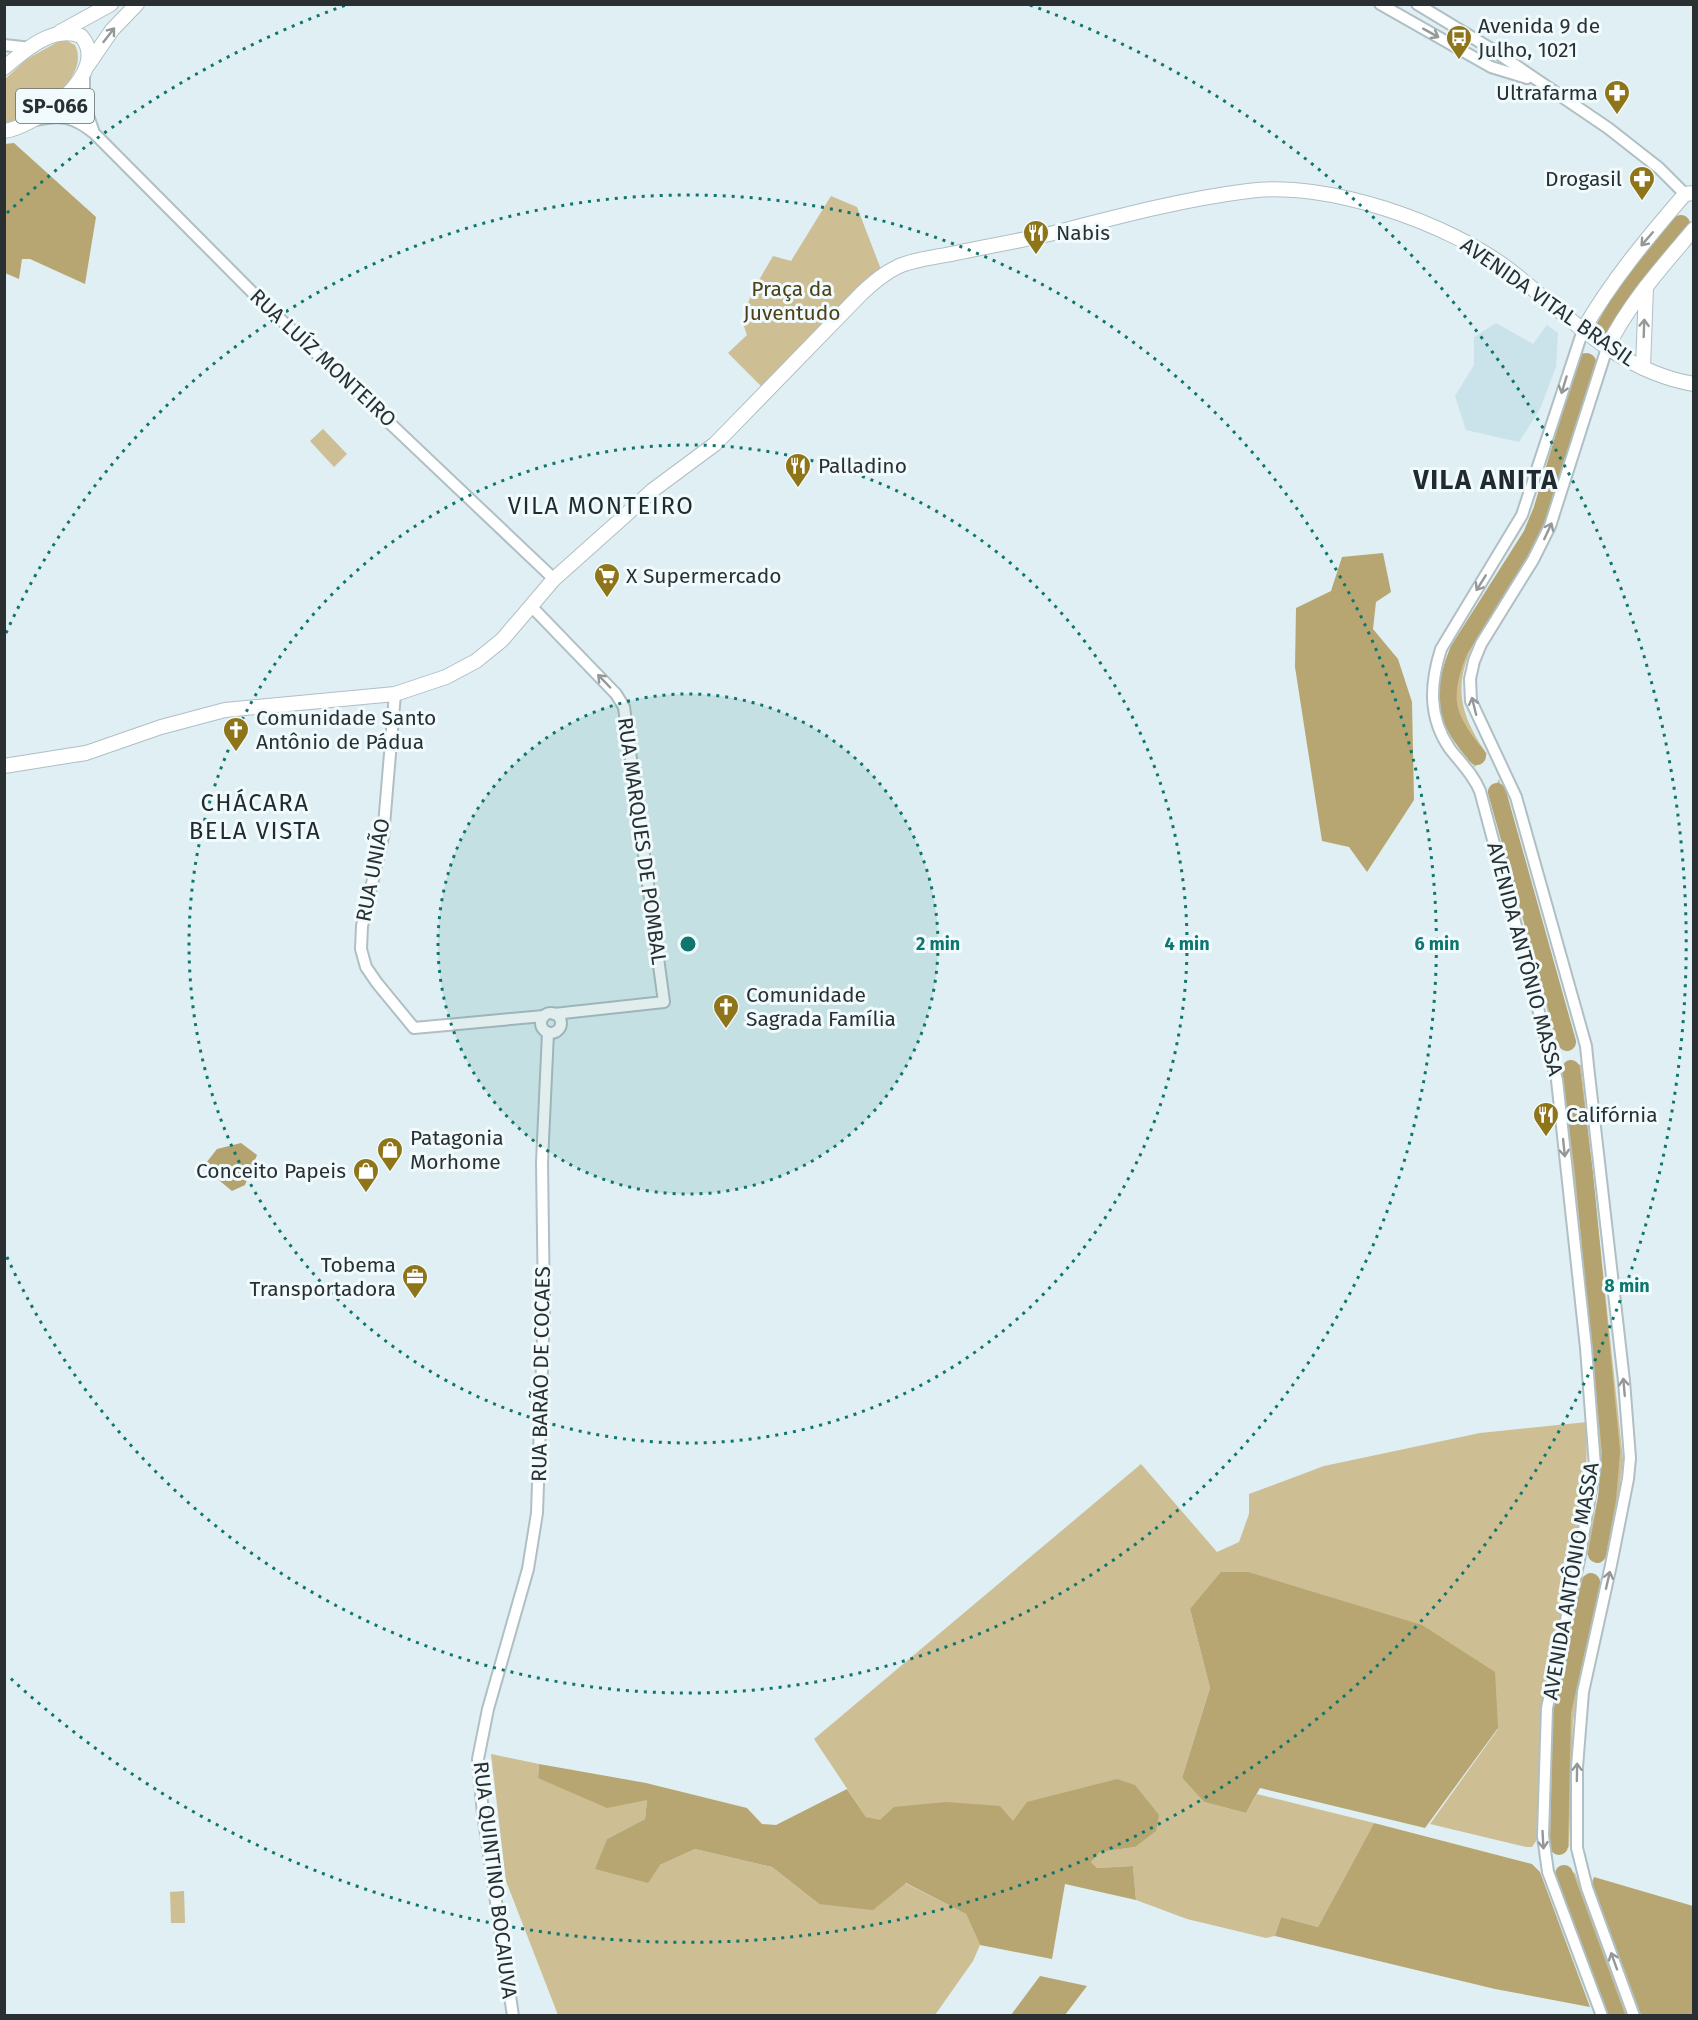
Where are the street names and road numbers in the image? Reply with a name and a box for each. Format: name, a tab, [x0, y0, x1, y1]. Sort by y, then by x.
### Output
road number: SP-066	[16, 89, 94, 123]
street label: AVENIDA VITAL BRASIL	[1456, 232, 1641, 372]
street label: RUA LUÍZ MONTEIRO	[244, 283, 402, 433]
street label: RUA MARQUES DE POMBAL	[612, 716, 672, 967]
street label: RUA UNIÃO	[350, 816, 396, 924]
street label: AVENIDA ANTÔNIO MASSA	[1481, 839, 1569, 1079]
street label: RUA BARÃO DE COCAES	[526, 1266, 556, 1482]
street label: AVENIDA ANTÔNIO MASSA	[1537, 1460, 1605, 1702]
street label: RUA QUINTINO BOCAIUVA	[468, 1760, 522, 2000]

